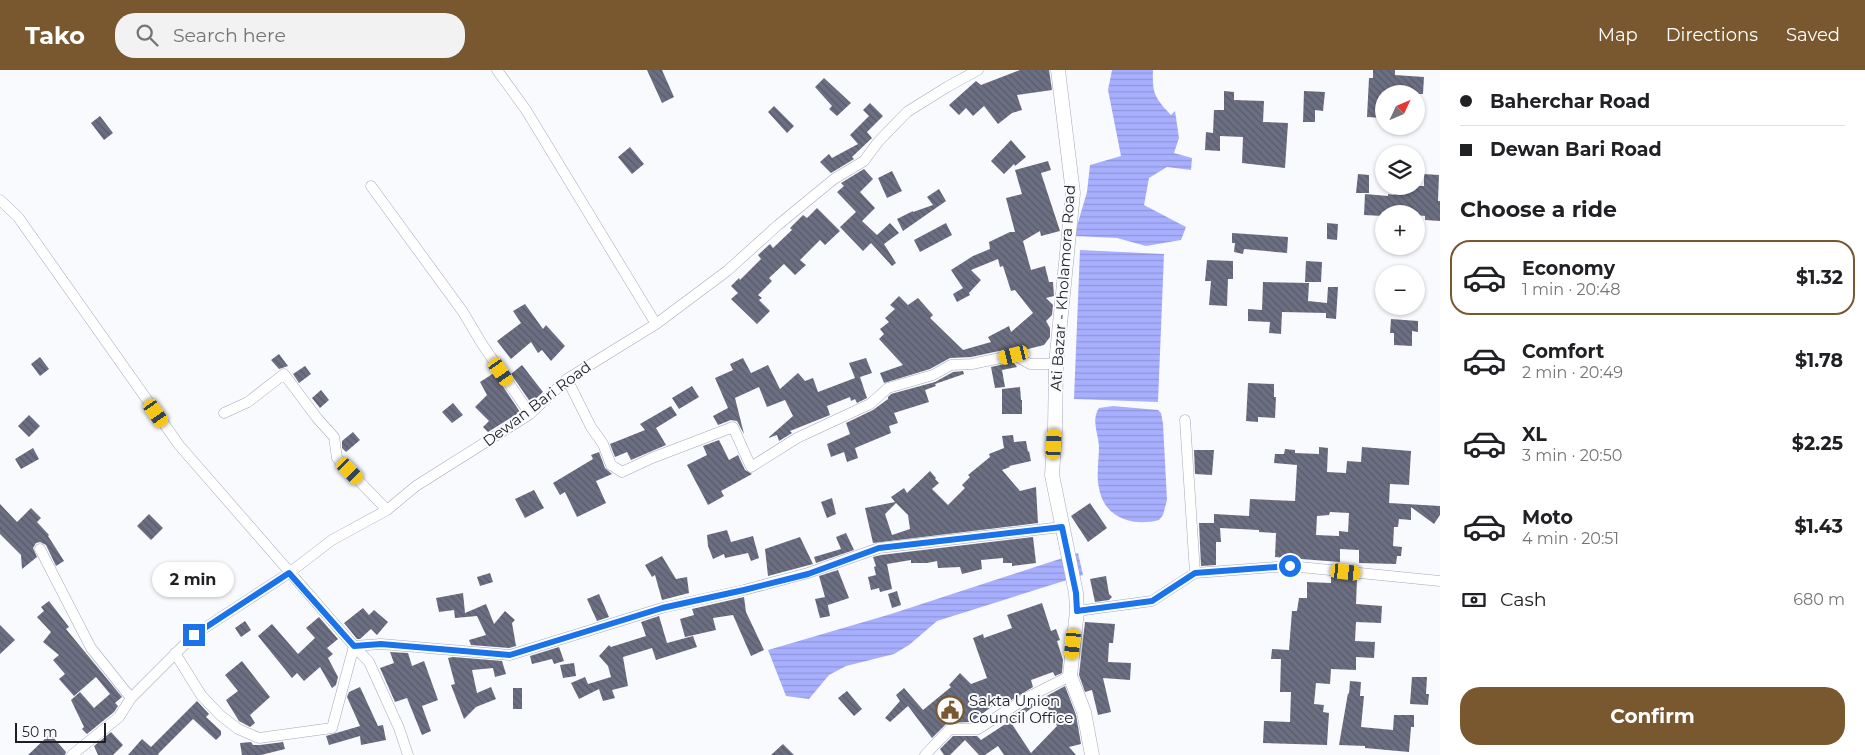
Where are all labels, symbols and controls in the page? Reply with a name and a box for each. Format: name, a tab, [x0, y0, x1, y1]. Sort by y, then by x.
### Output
search box	[115, 13, 465, 58]
text: Tako	[25, 21, 85, 50]
icon: search	[133, 21, 161, 49]
text: Search here	[173, 24, 286, 47]
text: Map	[1598, 24, 1638, 46]
text: Directions	[1666, 24, 1758, 46]
text: Saved	[1786, 24, 1840, 46]
north arrow	[1375, 85, 1425, 135]
map controls	[1375, 85, 1425, 315]
text: Baherchar Road	[1490, 90, 1650, 113]
text: Dewan Bari Road	[1490, 138, 1662, 161]
button: layers	[1375, 145, 1425, 195]
street label: Ati Bazar - Kholamora Road	[1046, 184, 1079, 392]
text: Choose a ride	[1460, 196, 1617, 223]
button: +	[1375, 205, 1425, 255]
icon: car	[1462, 255, 1507, 300]
text: Economy	[1522, 257, 1615, 280]
button: −	[1375, 265, 1425, 315]
text: $1.32	[1796, 266, 1843, 289]
text: 1 min · 20:48	[1522, 280, 1620, 299]
icon: car	[1462, 338, 1507, 383]
text: Comfort	[1522, 340, 1604, 363]
car	[997, 344, 1030, 366]
text: $1.78	[1795, 349, 1843, 372]
car	[486, 355, 515, 389]
street label: Dewan Bari Road	[479, 357, 594, 450]
text: 2 min · 20:49	[1522, 363, 1623, 382]
car	[141, 396, 170, 430]
icon: car	[1462, 421, 1507, 466]
text: XL	[1522, 423, 1547, 446]
car	[1045, 429, 1062, 459]
text: $2.25	[1792, 432, 1843, 455]
text: 3 min · 20:50	[1522, 446, 1622, 465]
car	[334, 455, 365, 487]
icon: car	[1462, 504, 1507, 549]
text: Moto	[1522, 506, 1573, 529]
text: $1.43	[1794, 515, 1843, 538]
text: 4 min · 20:51	[1522, 529, 1619, 548]
route start	[1279, 555, 1301, 577]
callout: 2 min	[153, 562, 235, 598]
car	[1330, 563, 1361, 581]
text: 2 min	[170, 570, 216, 589]
icon: cash	[1460, 586, 1488, 614]
text: Cash	[1500, 588, 1547, 611]
text: 680 m	[1793, 590, 1845, 609]
route end	[183, 624, 205, 646]
car	[1063, 628, 1082, 660]
button: Confirm	[1460, 687, 1845, 745]
place label: Sakta Union Council Office	[969, 691, 1073, 727]
public building icon: Sakta Union Council Office	[935, 695, 965, 725]
scale bar	[15, 720, 106, 743]
text: 50 m	[22, 723, 58, 741]

